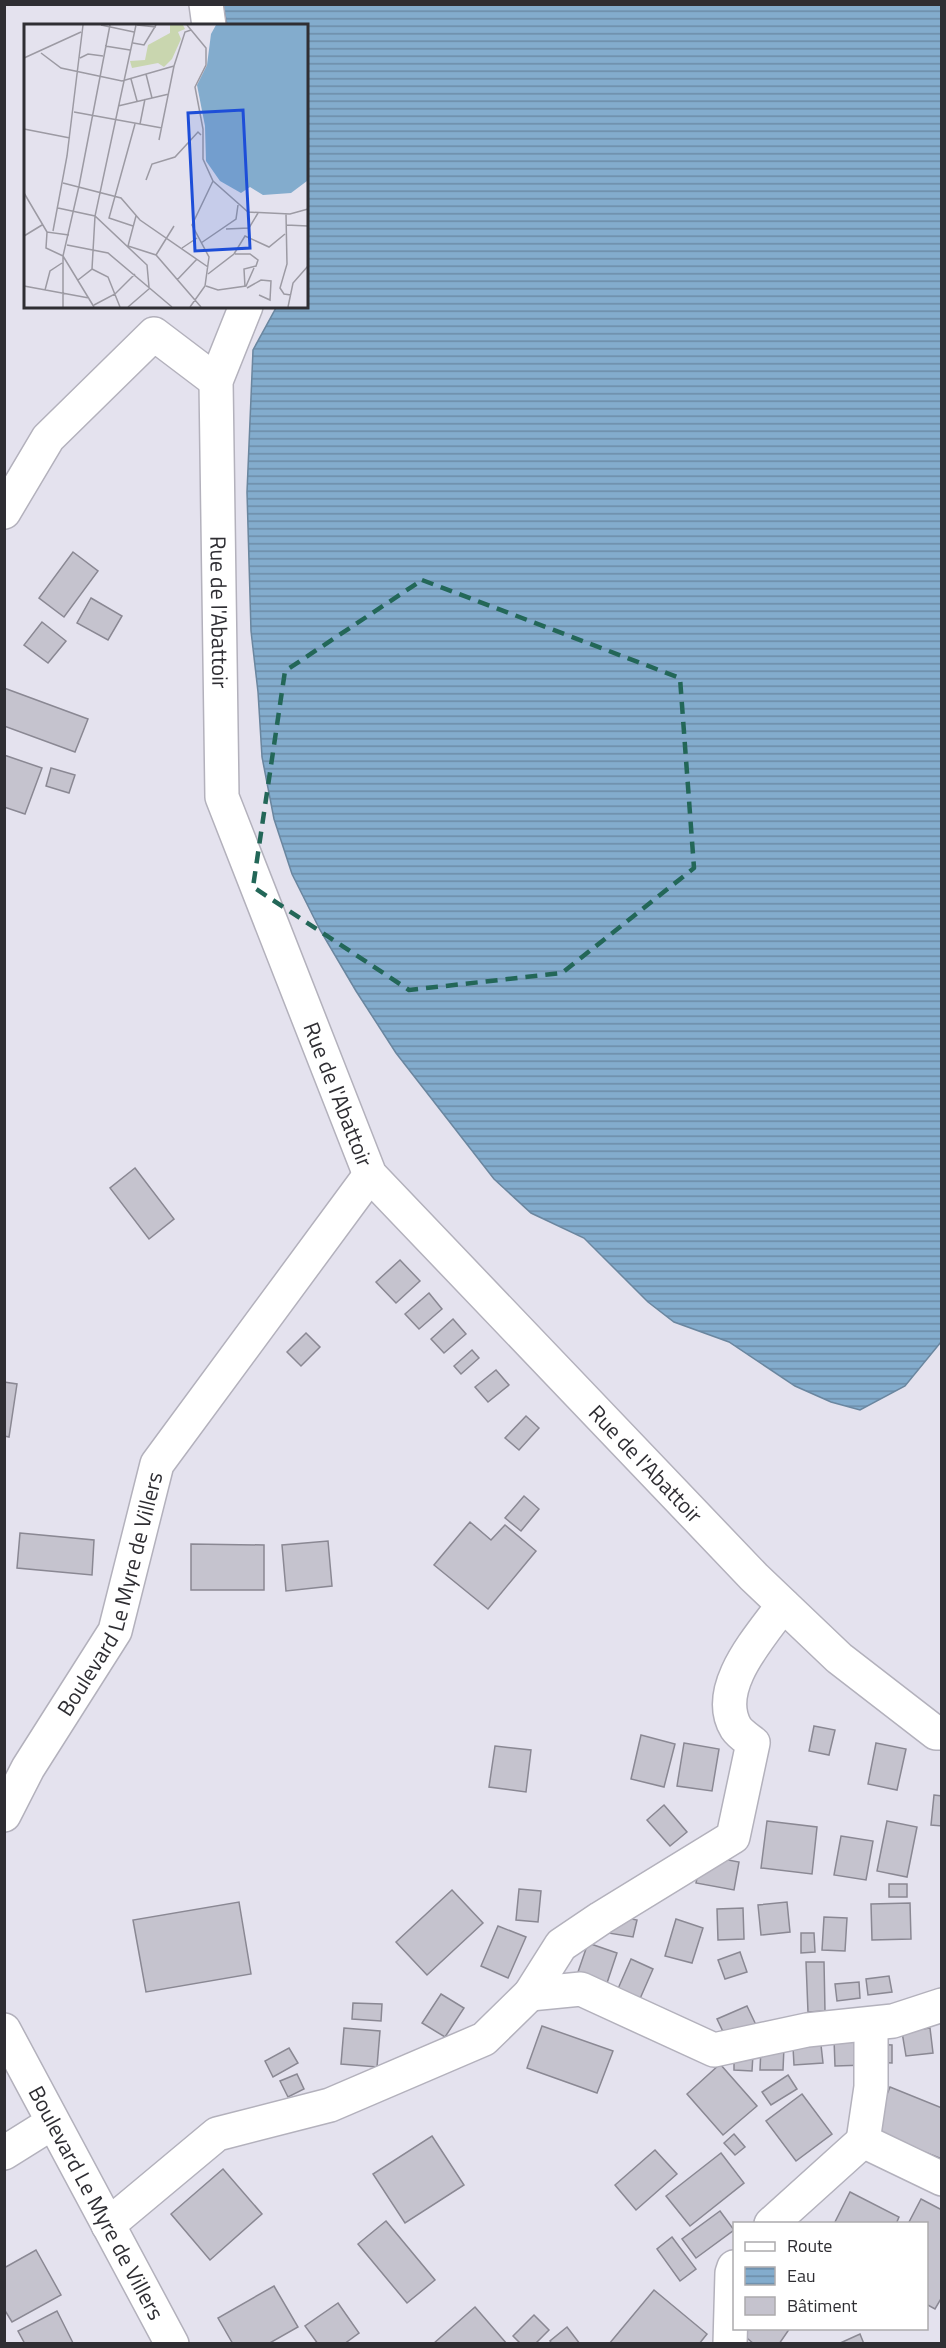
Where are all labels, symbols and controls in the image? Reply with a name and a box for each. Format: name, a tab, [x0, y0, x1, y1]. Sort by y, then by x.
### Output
inset map	[24, 24, 308, 308]
street label: Rue de l'Abattoir	[201, 536, 237, 689]
street label: Rue de l'Abattoir	[295, 1017, 382, 1172]
street label: Rue de l'Abattoir	[581, 1397, 711, 1531]
street label: Boulevard Le Myre de Villers	[48, 1468, 171, 1723]
street label: Boulevard Le Myre de Villers	[20, 2080, 173, 2326]
legend	[733, 2222, 928, 2330]
text: Route	[787, 2232, 832, 2259]
text: Eau	[787, 2262, 816, 2289]
text: Bâtiment	[787, 2292, 858, 2319]

